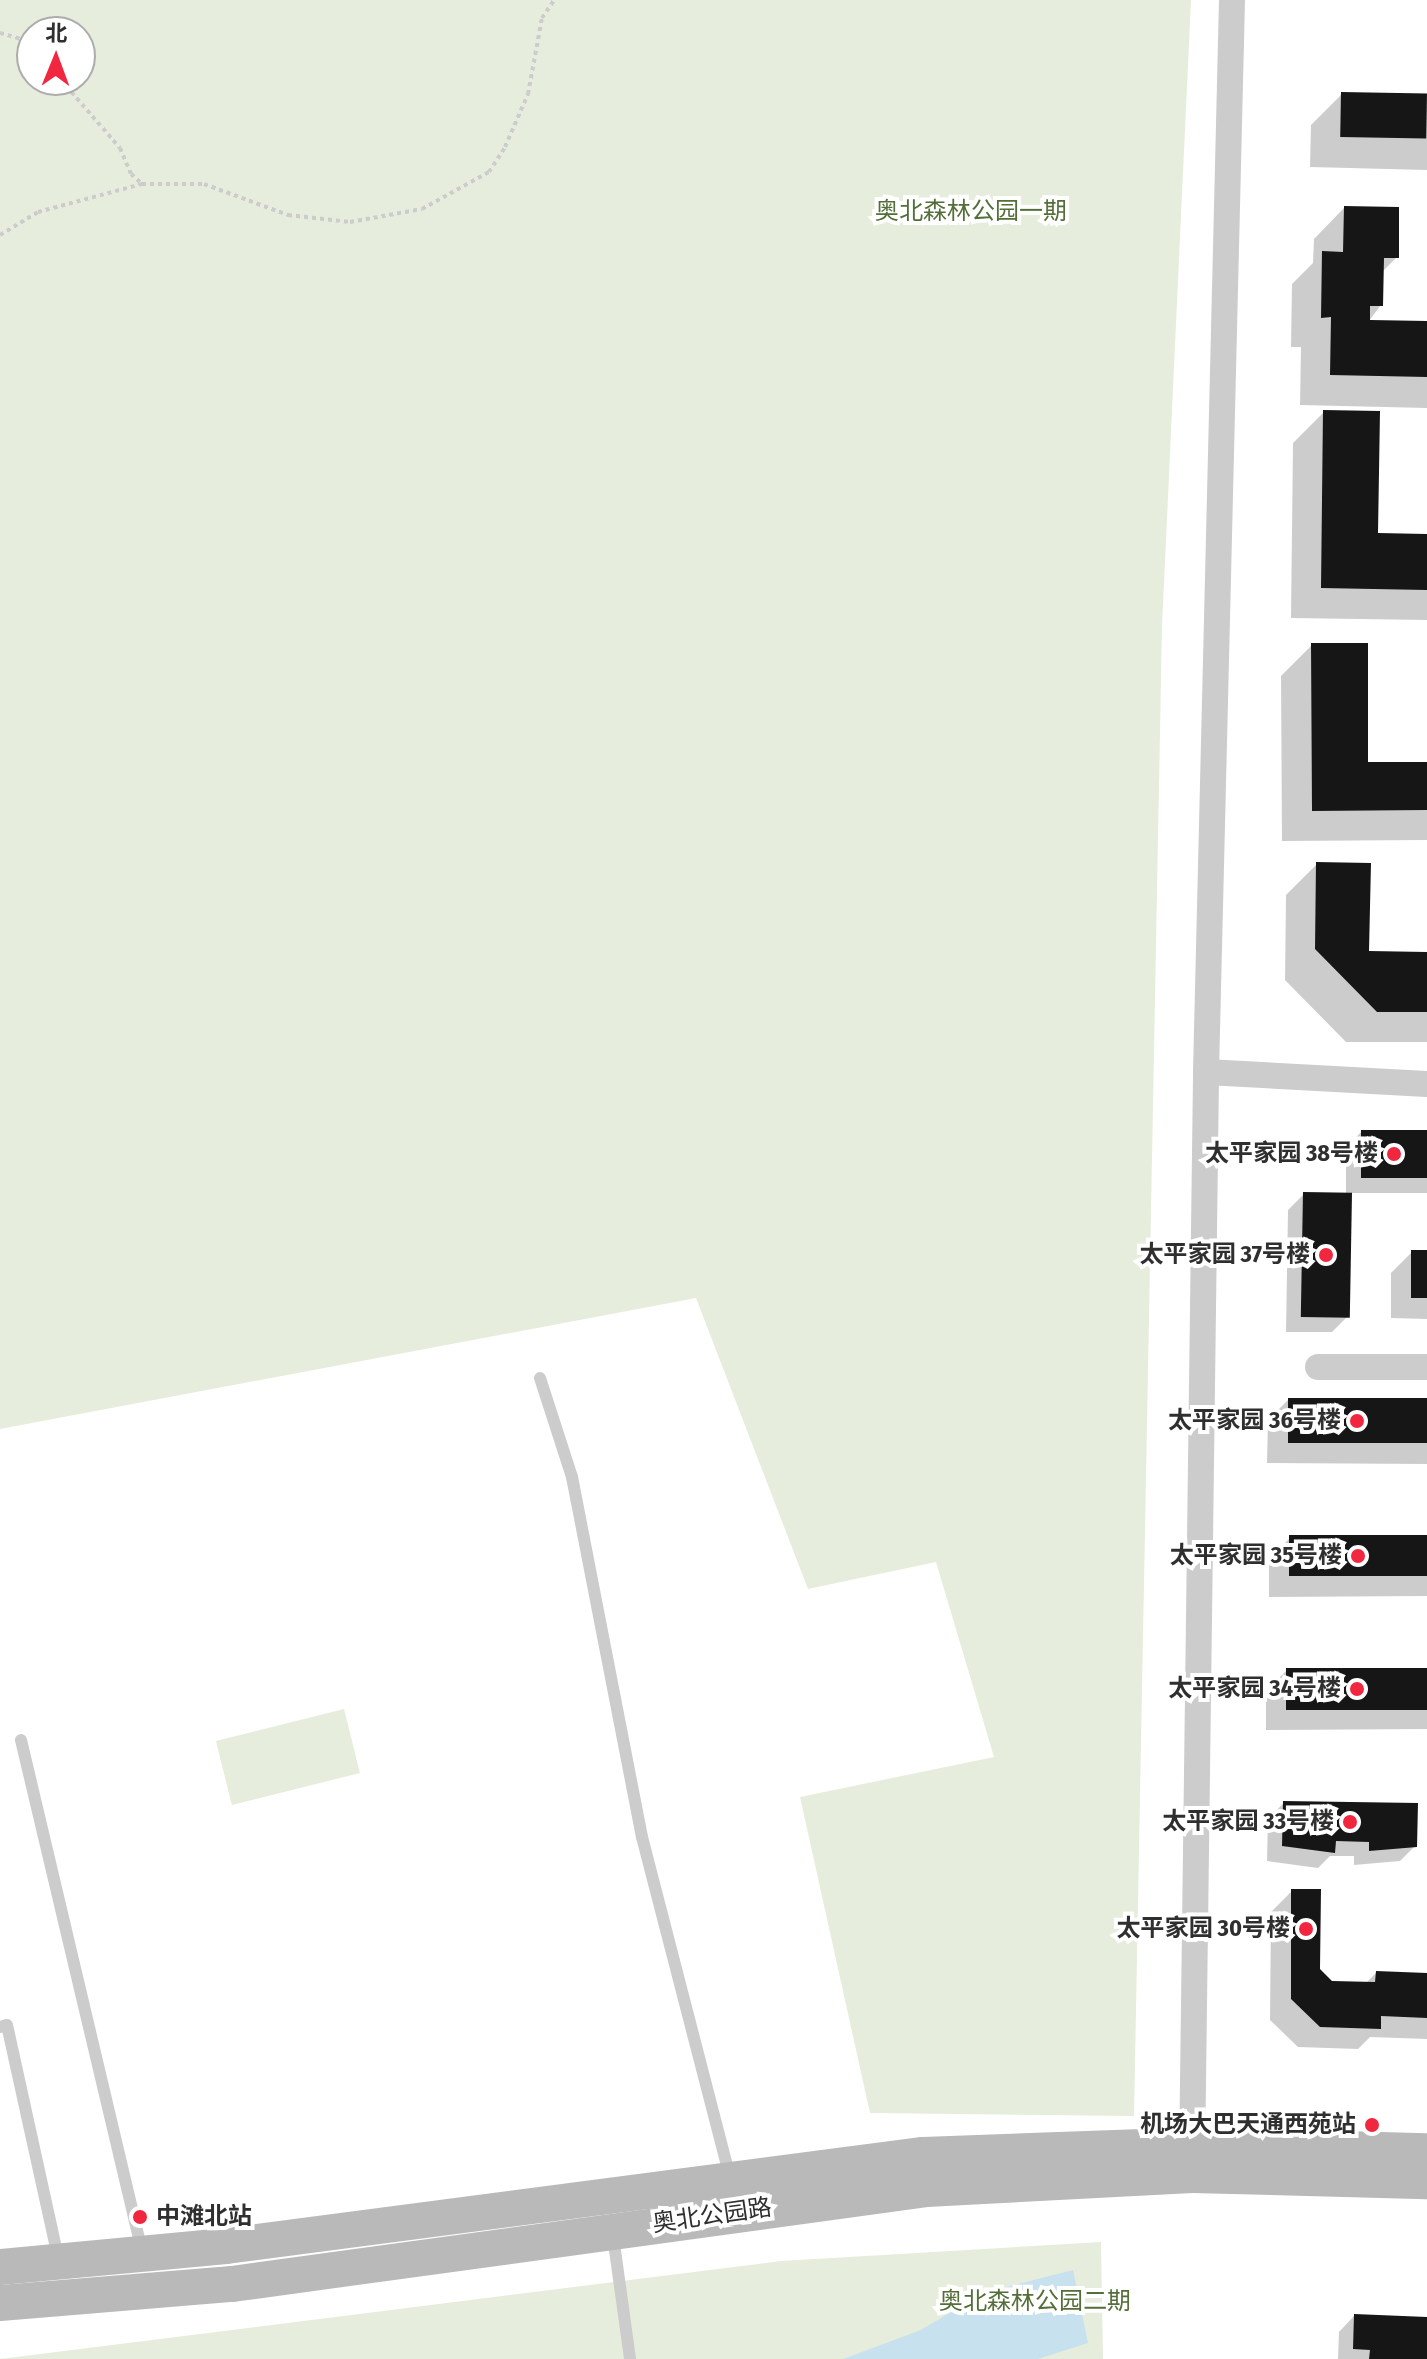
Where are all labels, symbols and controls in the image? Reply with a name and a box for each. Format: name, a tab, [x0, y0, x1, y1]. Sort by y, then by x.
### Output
north arrow	[16, 16, 96, 96]
text: 北	[45, 20, 68, 47]
park label: 奥北森林公园一期	[875, 198, 1067, 226]
place label: 太平家园 38号楼	[1205, 1140, 1378, 1168]
marker: 太平家园 38号楼	[1385, 1145, 1403, 1163]
place label: 太平家园 37号楼	[1140, 1241, 1310, 1269]
marker: 太平家园 37号楼	[1317, 1246, 1335, 1264]
place label: 太平家园 36号楼	[1168, 1407, 1341, 1435]
marker: 太平家园 36号楼	[1348, 1412, 1366, 1430]
place label: 太平家园 35号楼	[1170, 1542, 1342, 1570]
marker: 太平家园 35号楼	[1349, 1547, 1367, 1565]
place label: 太平家园 34号楼	[1168, 1675, 1341, 1703]
marker: 太平家园 34号楼	[1348, 1680, 1366, 1698]
place label: 太平家园 33号楼	[1162, 1808, 1334, 1836]
marker: 太平家园 33号楼	[1341, 1813, 1359, 1831]
place label: 太平家园 30号楼	[1117, 1915, 1290, 1943]
marker: 太平家园 30号楼	[1297, 1920, 1315, 1938]
place label: 机场大巴天通西苑站	[1140, 2111, 1356, 2139]
marker: 机场大巴天通西苑站	[1363, 2116, 1381, 2134]
street label: 奥北公园路	[651, 2193, 773, 2239]
place label: 中滩北站	[156, 2203, 252, 2231]
marker: 中滩北站	[131, 2208, 149, 2226]
park label: 奥北森林公园二期	[939, 2288, 1131, 2316]

